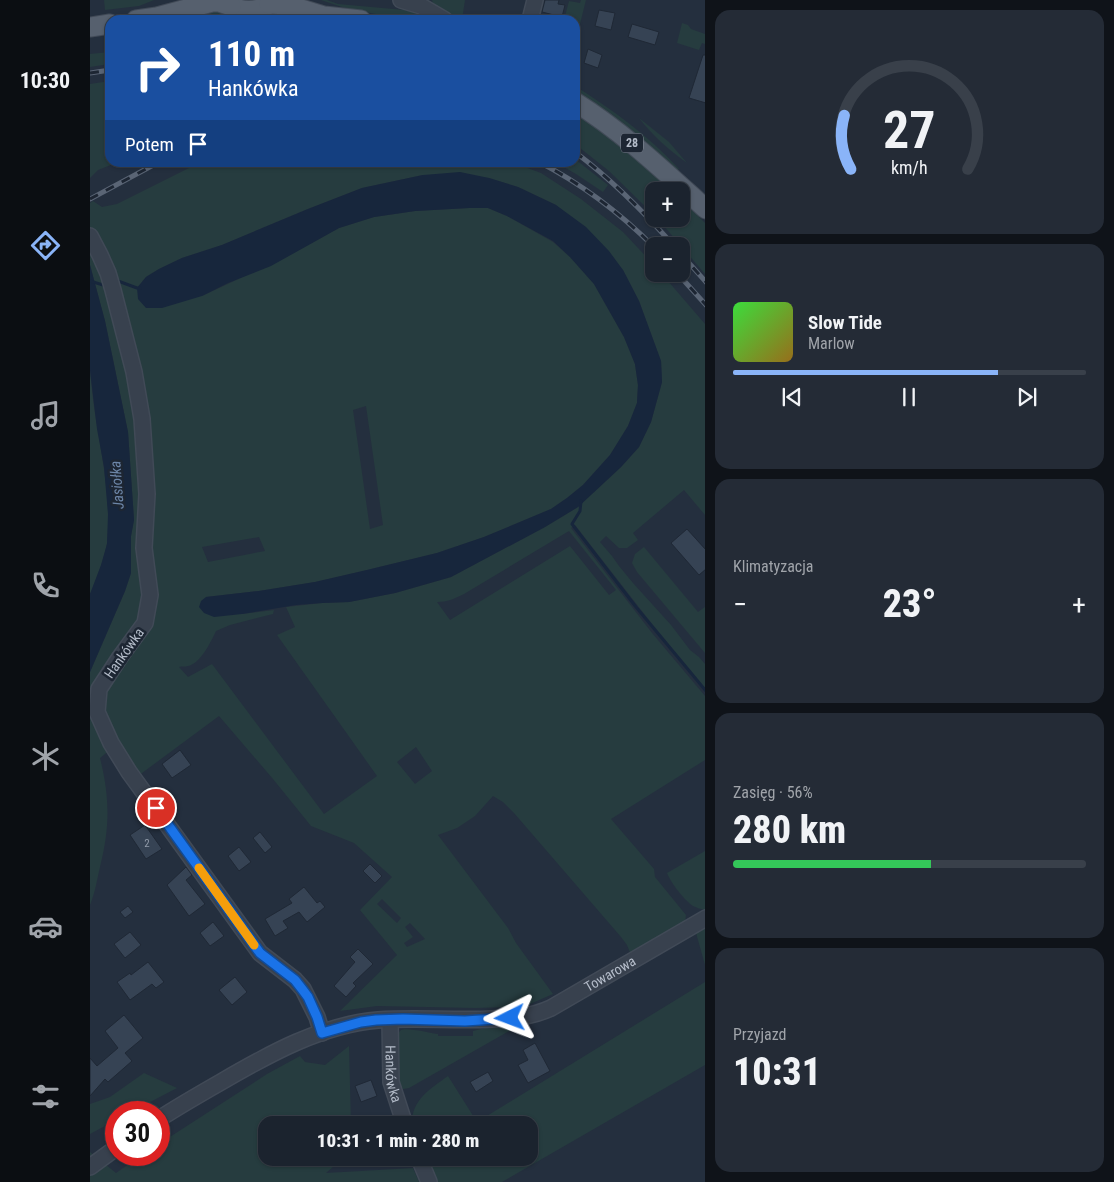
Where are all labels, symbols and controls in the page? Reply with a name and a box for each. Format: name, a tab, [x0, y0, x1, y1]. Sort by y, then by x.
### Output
text: 110 m	[208, 34, 295, 75]
icon: right	[125, 35, 190, 100]
text: 10:30	[20, 68, 70, 93]
text: Hankówka	[208, 76, 299, 101]
text: 27	[883, 100, 936, 161]
icon: arrive	[184, 130, 212, 158]
text: Potem	[125, 133, 174, 156]
road number: 28	[621, 134, 643, 152]
text: km/h	[891, 157, 928, 178]
map controls	[645, 182, 690, 282]
button: +	[645, 182, 690, 227]
icon: directions	[28, 228, 63, 263]
button: −	[645, 237, 690, 282]
text: Slow Tide	[808, 311, 882, 334]
text: Marlow	[808, 334, 855, 353]
icon: previous	[778, 383, 806, 411]
icon: pause	[895, 383, 923, 411]
icon: next	[1013, 383, 1041, 411]
icon: music	[28, 398, 63, 433]
water label: Jasiołka	[106, 460, 128, 510]
text: Klimatyzacja	[733, 557, 814, 576]
icon: phone	[28, 568, 63, 603]
text: 23°	[883, 582, 936, 626]
text: −	[733, 588, 747, 621]
text: +	[1072, 588, 1086, 621]
street label: Hankówka	[101, 625, 147, 681]
icon: climate	[28, 739, 63, 774]
text: Zasięg · 56%	[733, 783, 813, 802]
pin	[135, 787, 177, 829]
icon: arrive	[142, 794, 170, 822]
text: 280 km	[733, 808, 846, 852]
house number: 2	[144, 837, 150, 850]
icon: car	[28, 909, 63, 944]
street label: Towarowa	[581, 953, 638, 995]
position arrow	[483, 991, 535, 1043]
text: Przyjazd	[733, 1025, 787, 1044]
street label: Hankówka	[382, 1045, 405, 1104]
text: 10:31	[733, 1050, 821, 1094]
icon: filters	[28, 1079, 63, 1114]
speed limit sign: 30	[105, 1101, 170, 1166]
text: 10:31 · 1 min · 280 m	[317, 1129, 479, 1152]

